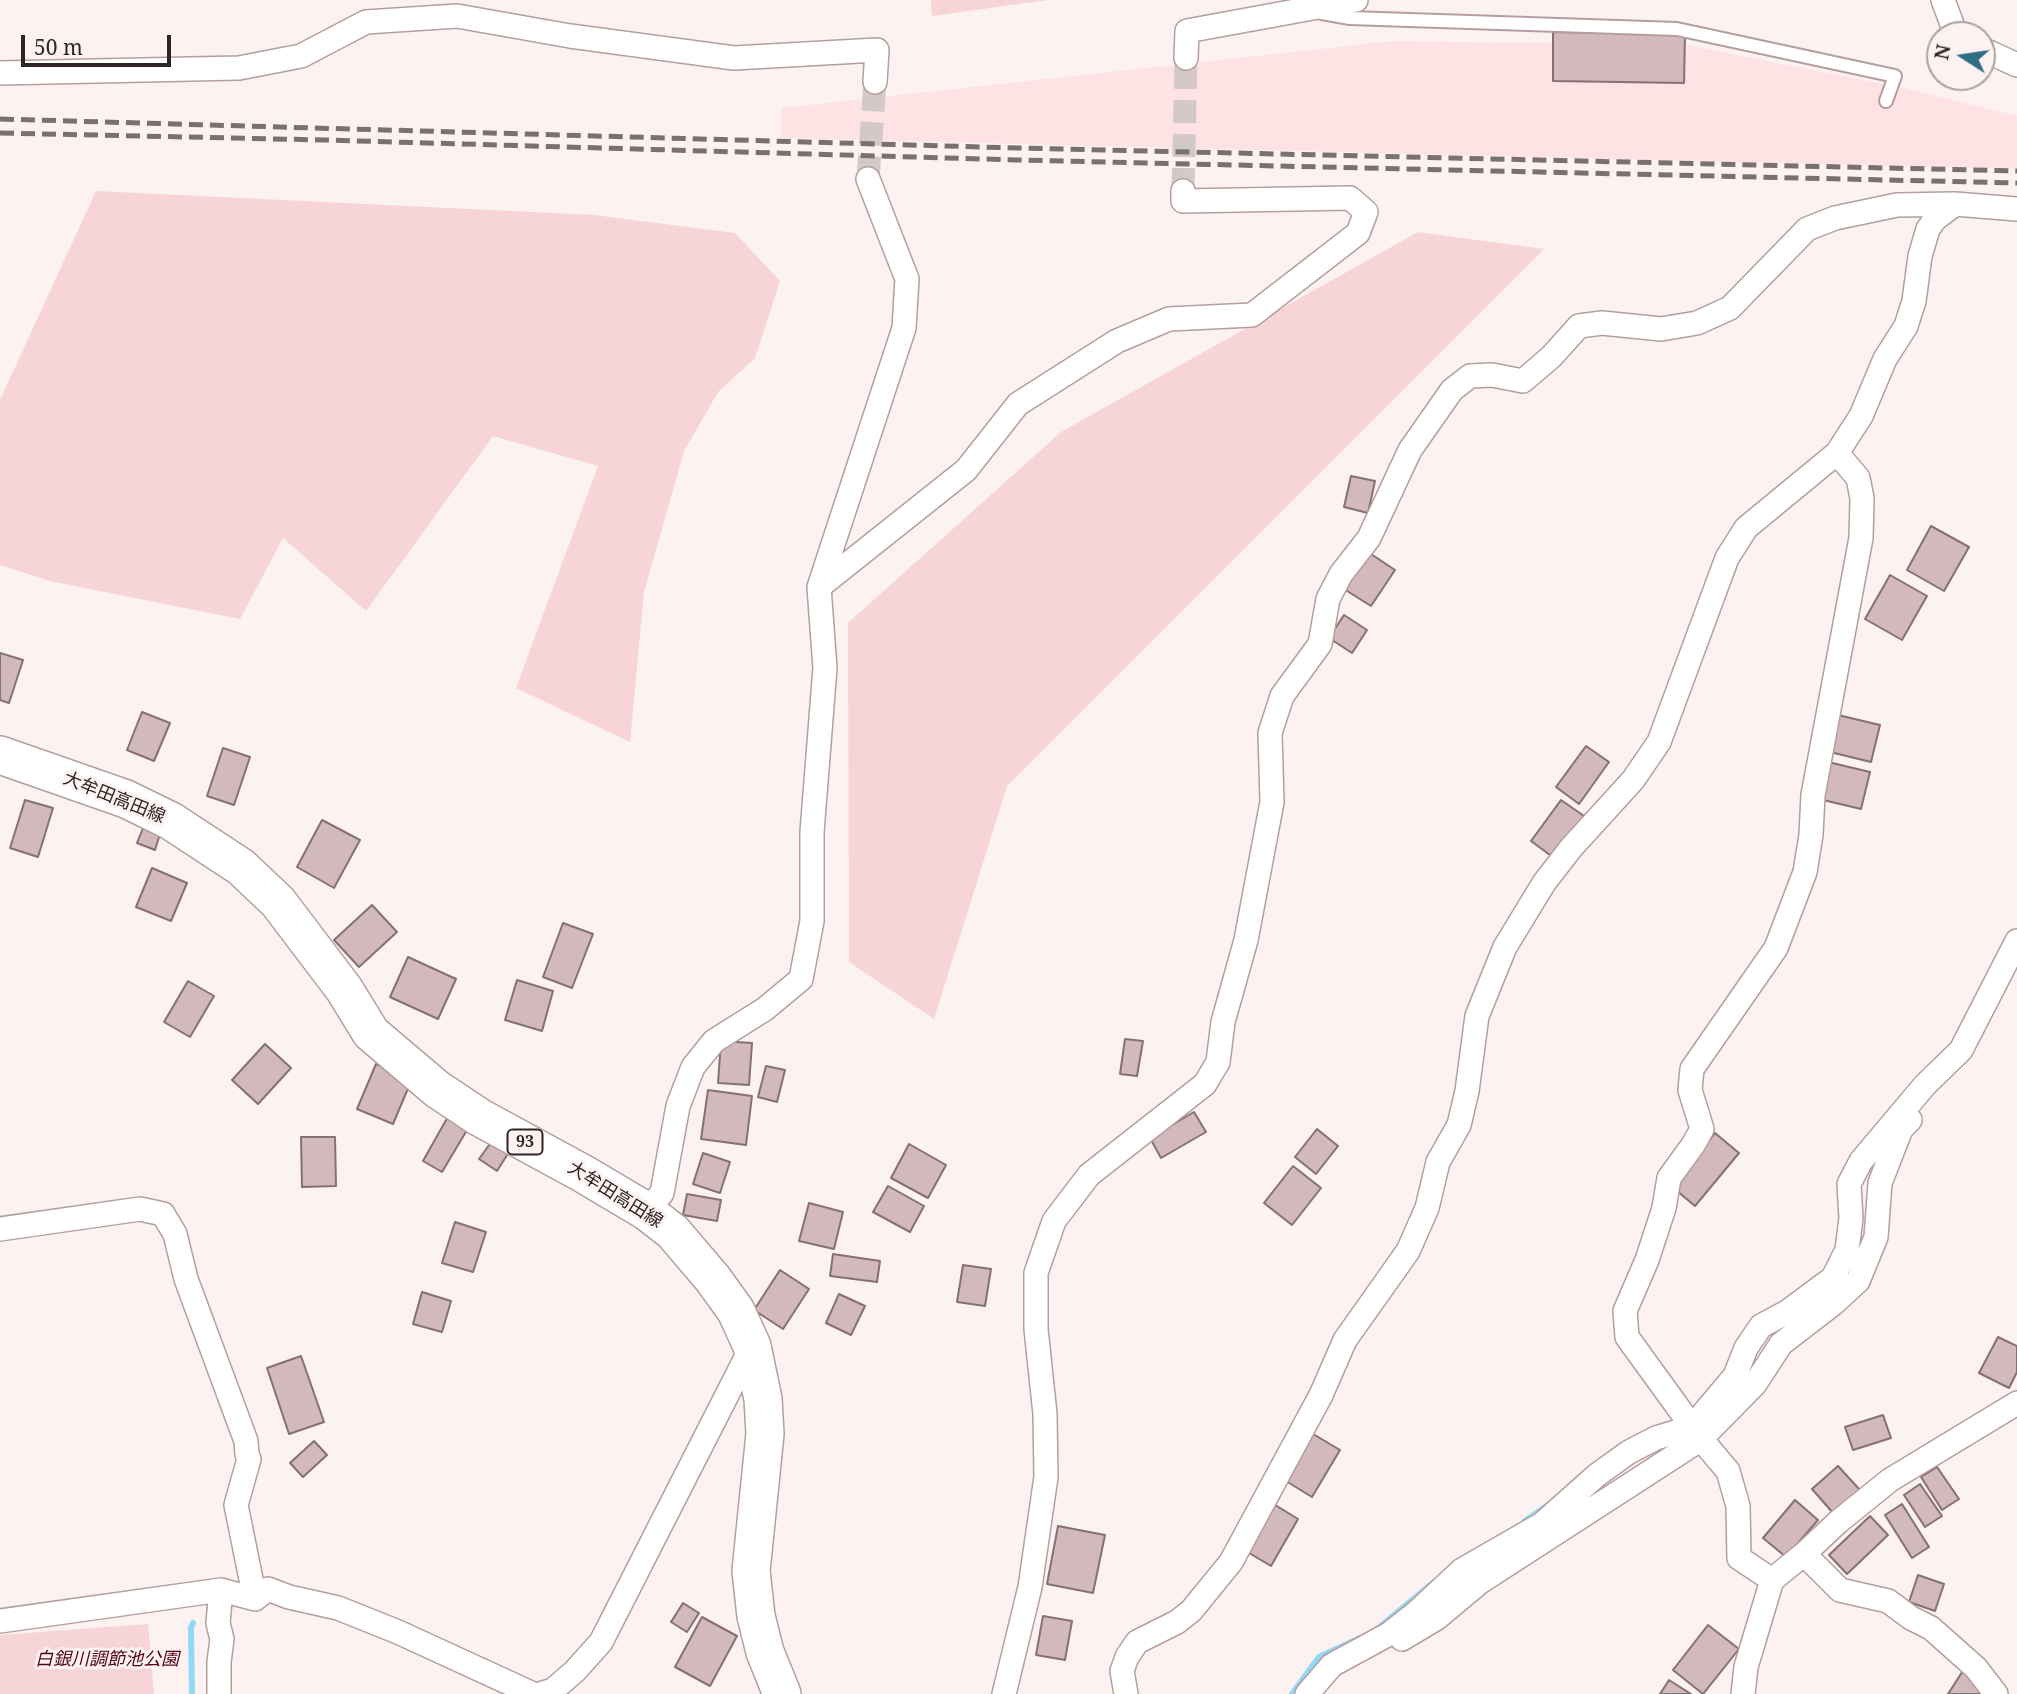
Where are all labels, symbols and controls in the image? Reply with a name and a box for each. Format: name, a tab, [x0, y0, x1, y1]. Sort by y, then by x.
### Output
scale bar	[24, 21, 175, 65]
north arrow	[1926, 21, 1996, 91]
text: 50 m	[34, 33, 83, 61]
text: N	[1928, 42, 1957, 62]
street label: 大牟田高田線	[60, 768, 168, 828]
road number: 93	[508, 1130, 542, 1154]
street label: 大牟田高田線	[563, 1157, 667, 1233]
park label: 白銀川調節池公園	[35, 1649, 179, 1671]

